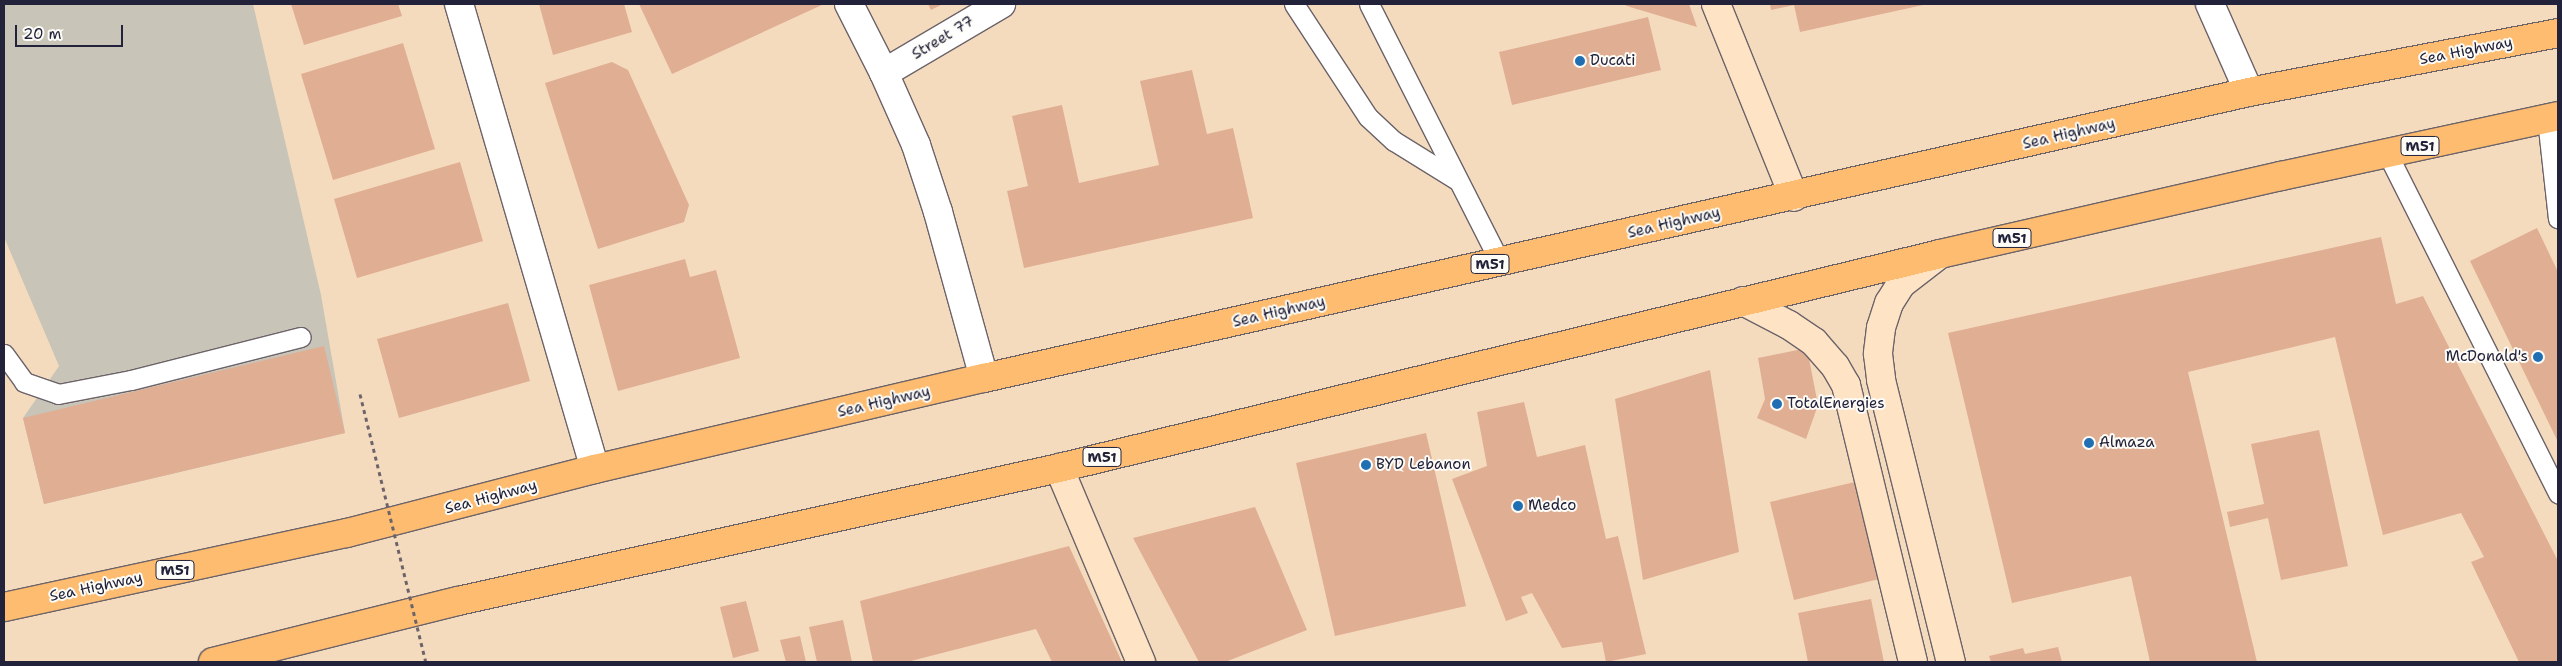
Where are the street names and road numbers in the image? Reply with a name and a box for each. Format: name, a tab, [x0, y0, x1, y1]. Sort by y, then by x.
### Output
street label: Street 77	[909, 12, 977, 64]
street label: Sea Highway	[2418, 33, 2514, 69]
street label: Sea Highway	[2021, 115, 2117, 153]
road number: M51	[2400, 134, 2440, 158]
street label: Sea Highway	[1626, 204, 1722, 242]
road number: M51	[1992, 227, 2032, 250]
road number: M51	[1470, 252, 1510, 276]
street label: Sea Highway	[1231, 293, 1327, 331]
street label: Sea Highway	[836, 383, 932, 421]
road number: M51	[1082, 446, 1122, 468]
street label: Sea Highway	[443, 476, 539, 518]
road number: M51	[155, 558, 195, 582]
street label: Sea Highway	[48, 568, 144, 606]

